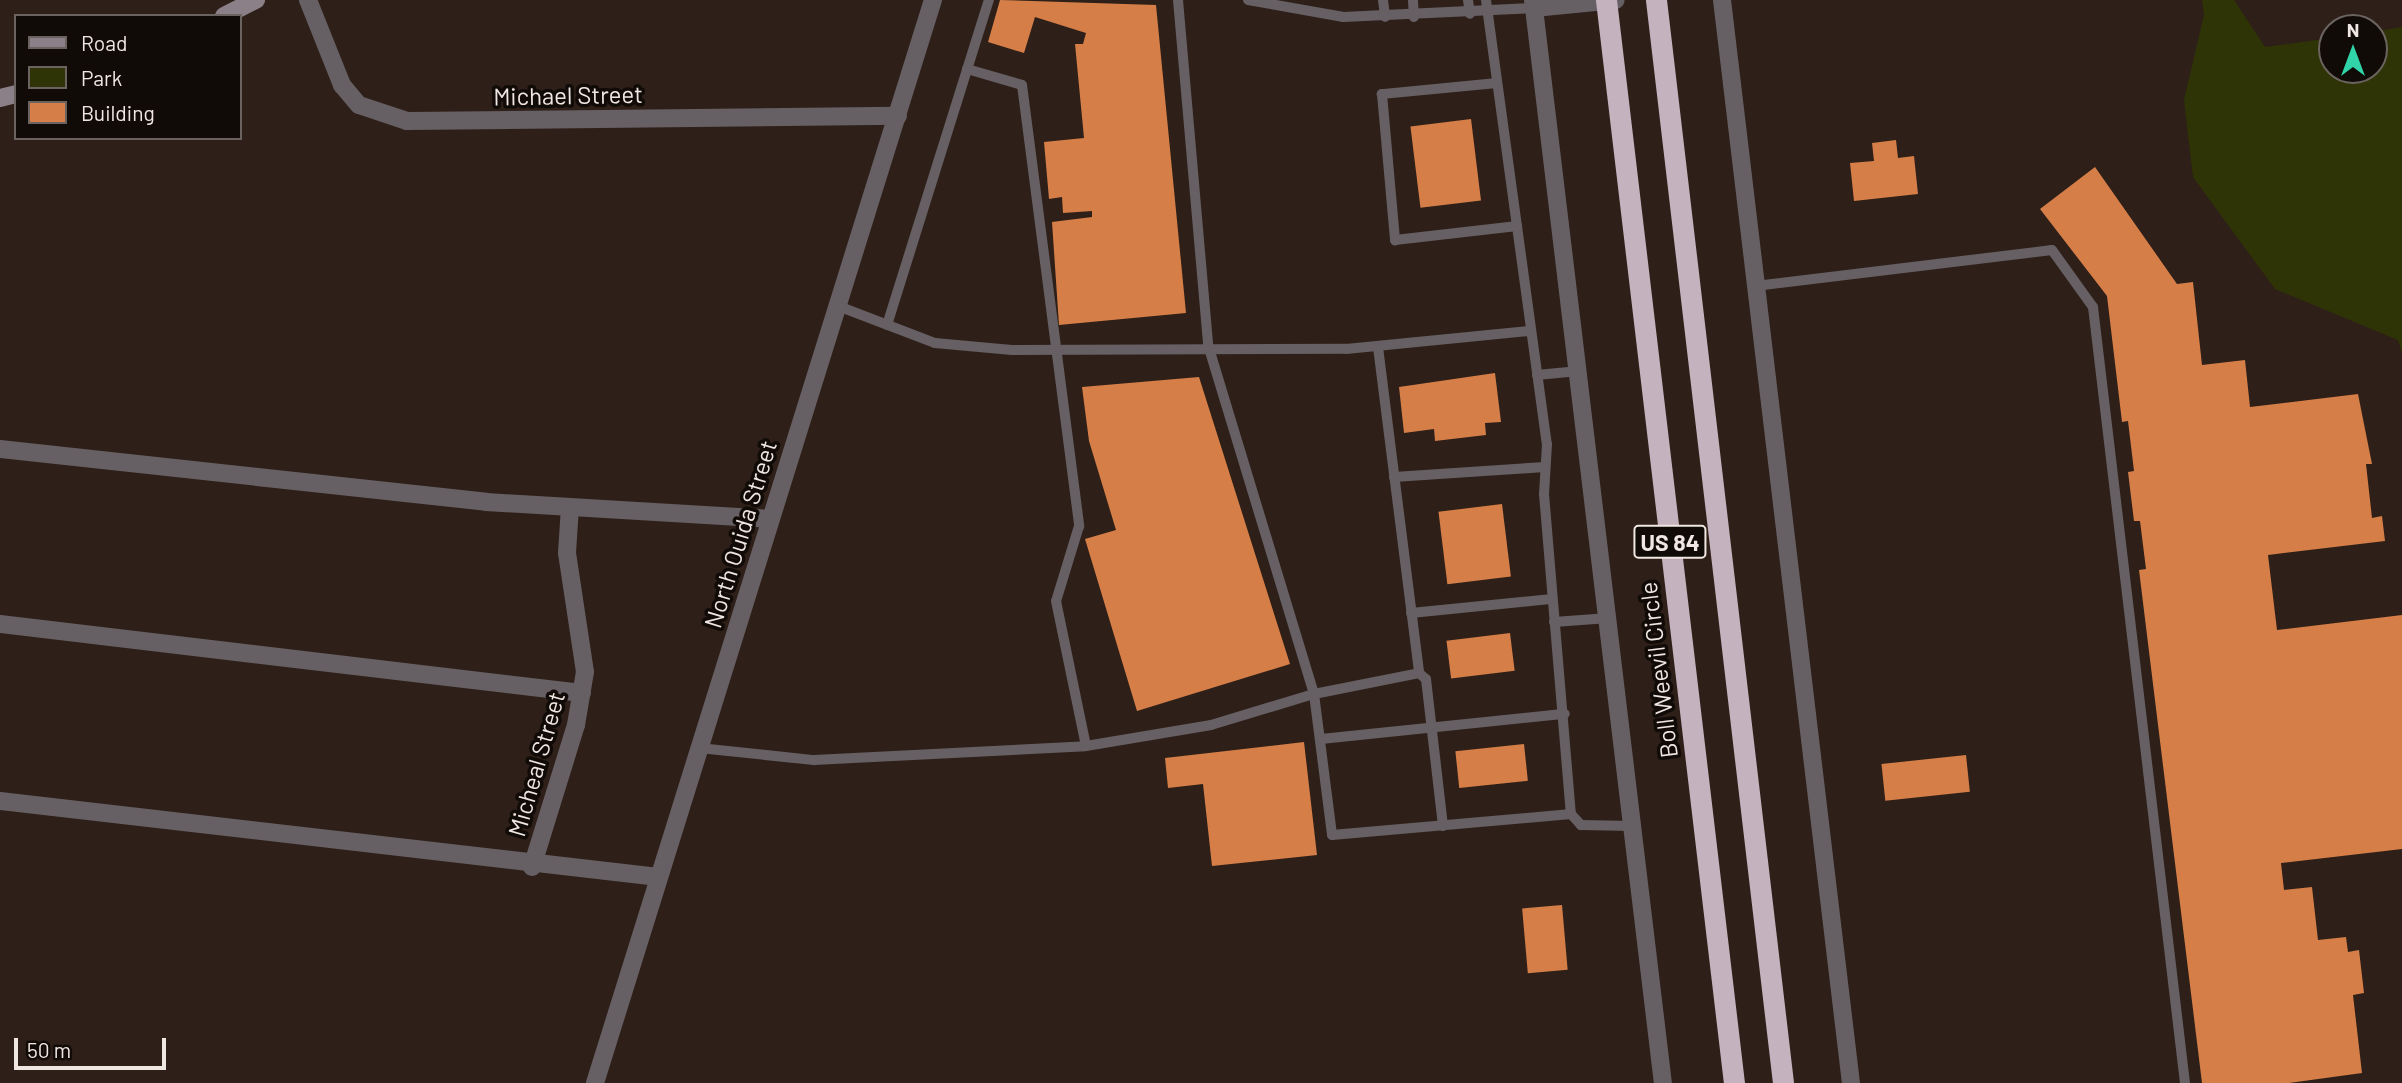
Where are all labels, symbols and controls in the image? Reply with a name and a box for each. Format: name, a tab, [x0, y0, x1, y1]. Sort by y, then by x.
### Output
legend	[14, 14, 242, 140]
north arrow	[2318, 14, 2388, 84]
text: N	[2347, 18, 2359, 41]
text: Road	[81, 30, 127, 55]
text: Park	[81, 65, 122, 90]
street label: Michael Street	[493, 79, 643, 111]
text: Building	[81, 100, 155, 125]
street label: North Ouida Street	[698, 437, 782, 631]
road number: US 84	[1633, 522, 1707, 562]
street label: Boll Weevil Circle	[1633, 580, 1683, 760]
street label: Micheal Street	[502, 688, 570, 840]
scale bar	[18, 1024, 170, 1068]
text: 50 m	[27, 1037, 71, 1062]

